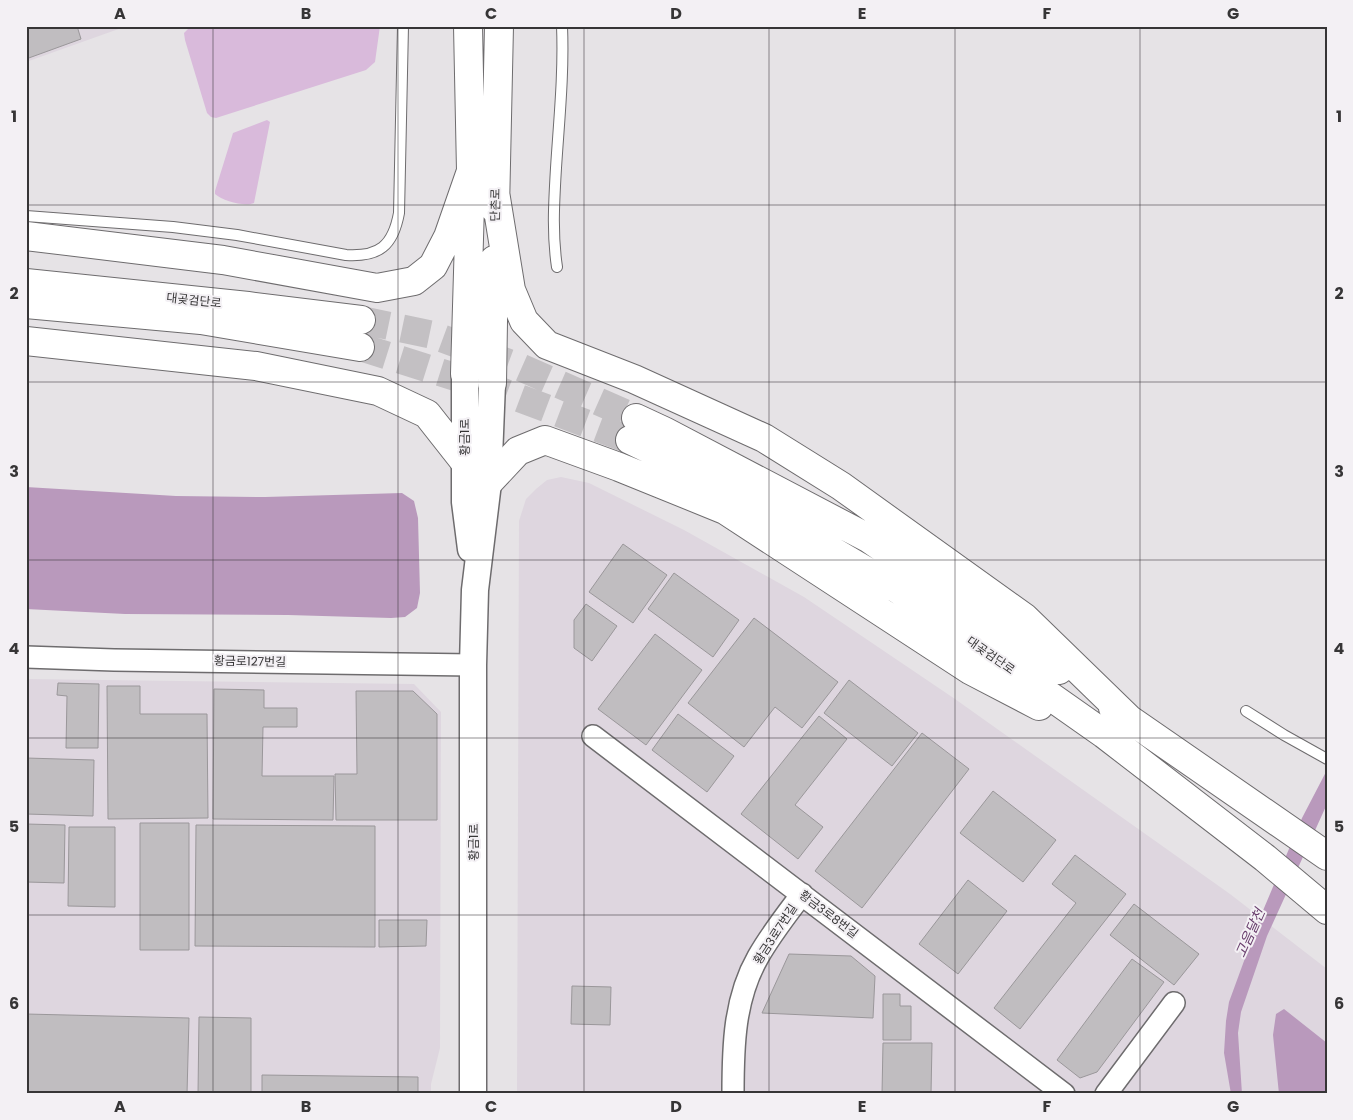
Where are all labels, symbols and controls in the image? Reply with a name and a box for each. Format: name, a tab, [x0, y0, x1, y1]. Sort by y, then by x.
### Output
text: A	[114, 2, 126, 25]
text: B	[301, 2, 311, 25]
text: C	[485, 2, 497, 25]
text: D	[670, 2, 682, 25]
text: E	[858, 2, 866, 25]
text: F	[1043, 2, 1052, 25]
text: G	[1227, 2, 1239, 25]
text: 1	[11, 105, 17, 128]
text: 1	[1336, 105, 1342, 128]
street label: 단촌로	[486, 188, 504, 222]
text: 2	[9, 282, 19, 305]
text: 2	[1334, 282, 1344, 305]
street label: 대곶검단로	[166, 289, 222, 311]
street label: 황금1로	[456, 419, 473, 455]
text: 3	[9, 460, 19, 483]
text: 3	[1334, 460, 1344, 483]
street label: 대곶검단로	[964, 632, 1018, 678]
text: 4	[9, 637, 20, 660]
text: 4	[1334, 637, 1345, 660]
street label: 황금로127번길	[214, 652, 286, 670]
text: 5	[9, 815, 19, 838]
text: 5	[1334, 815, 1344, 838]
street label: 황금1로	[465, 824, 482, 860]
street label: 황금3로8번길	[796, 886, 862, 942]
street label: 황금3로7번길	[749, 901, 801, 967]
water label: 고음달천	[1230, 904, 1270, 961]
text: 6	[9, 992, 19, 1015]
text: 6	[1334, 992, 1344, 1015]
text: A	[114, 1095, 126, 1118]
text: B	[301, 1095, 311, 1118]
text: C	[485, 1095, 497, 1118]
text: D	[670, 1095, 682, 1118]
text: E	[858, 1095, 866, 1118]
text: F	[1043, 1095, 1052, 1118]
text: G	[1227, 1095, 1239, 1118]

